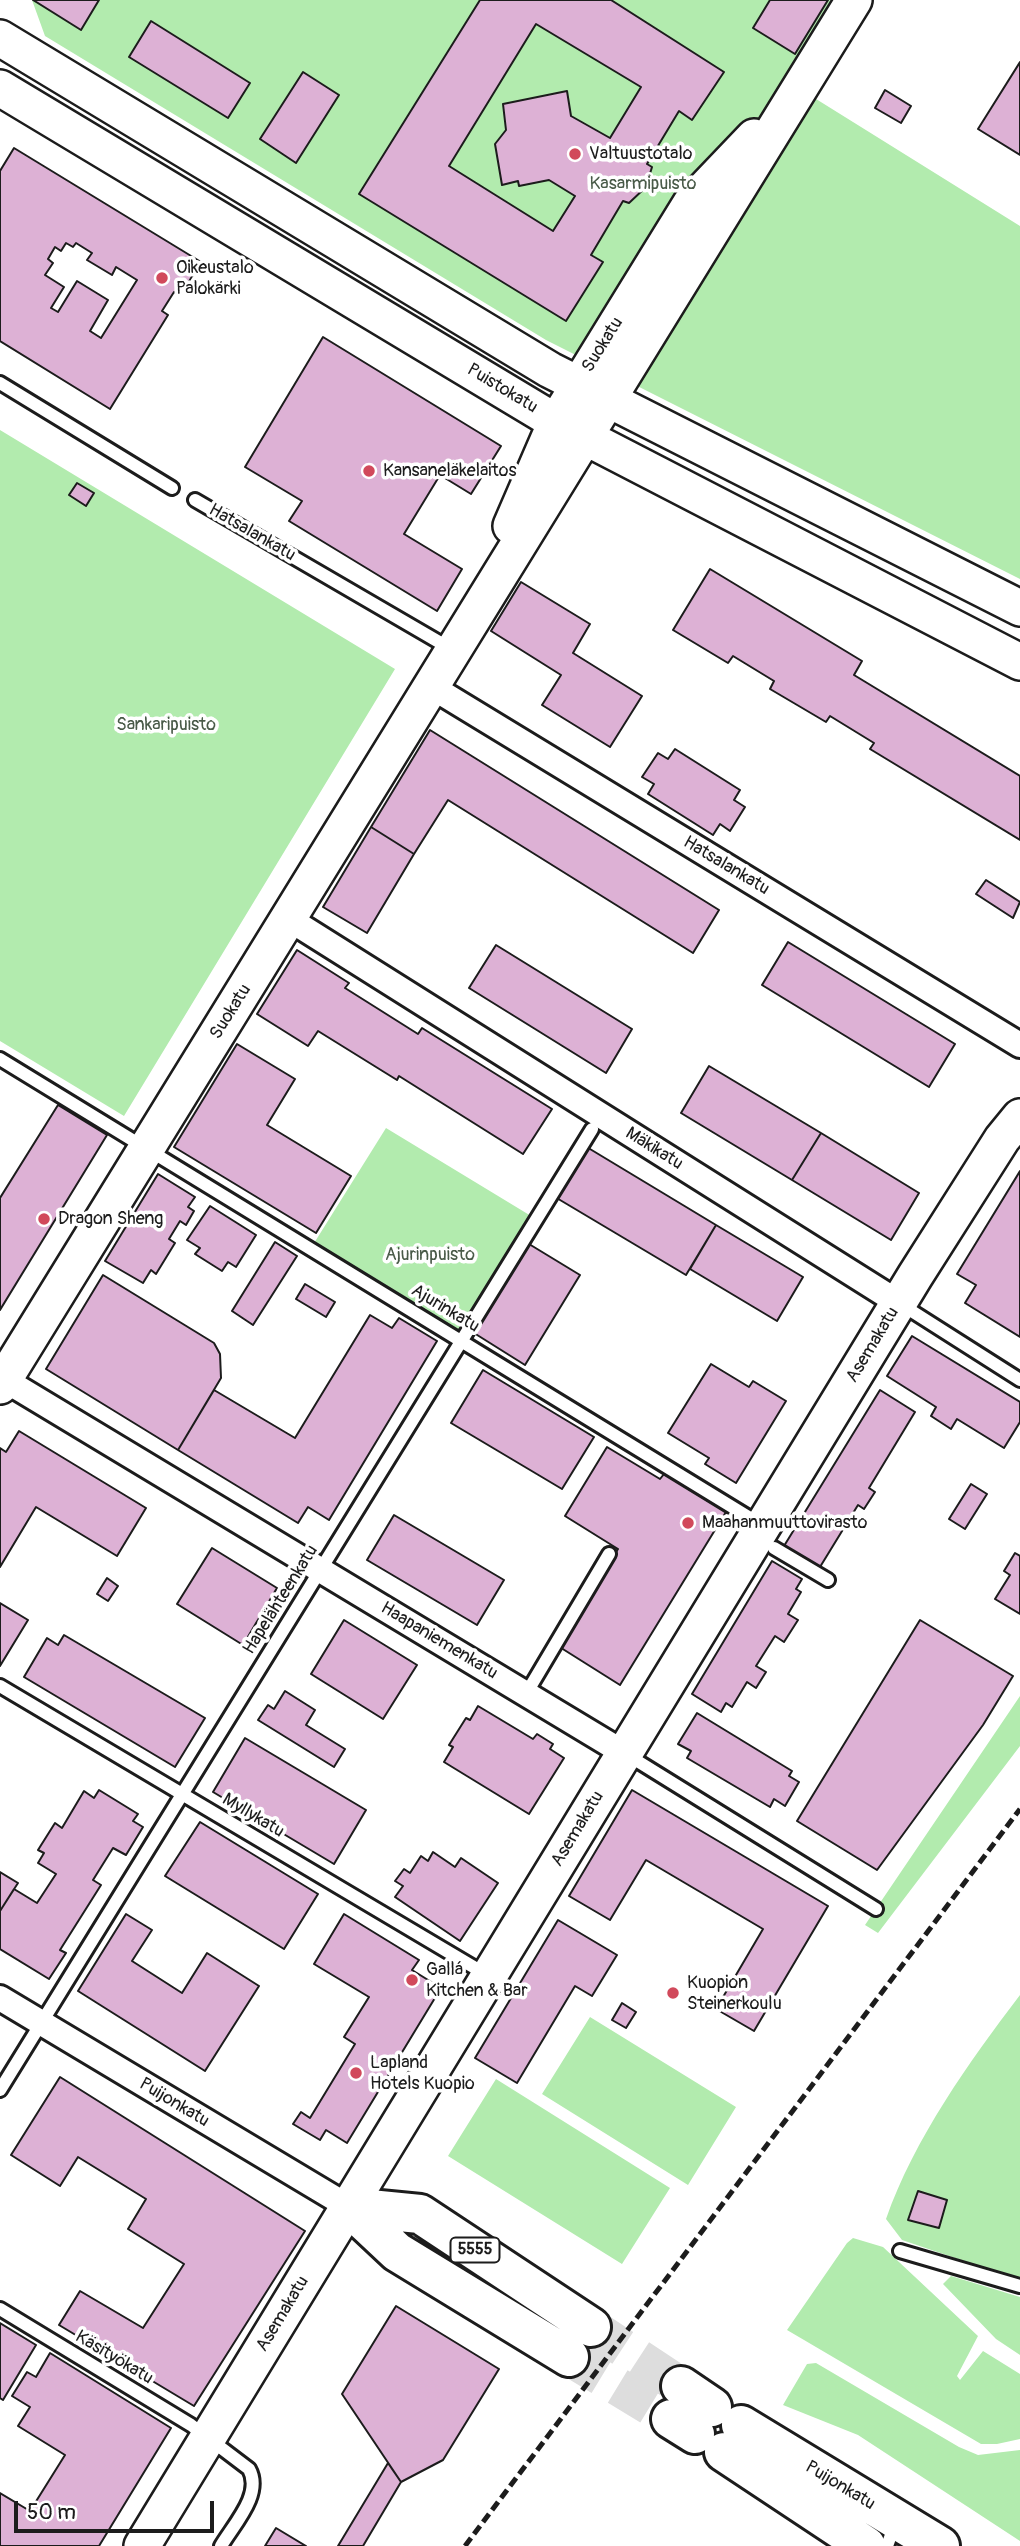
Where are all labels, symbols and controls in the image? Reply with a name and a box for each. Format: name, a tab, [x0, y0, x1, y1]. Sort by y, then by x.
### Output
place label: Valtuustotalo	[589, 143, 692, 165]
marker: Valtuustotalo	[567, 146, 583, 162]
park label: Kasarmipuisto	[590, 173, 696, 195]
place label: Oikeustalo Palokärki	[176, 257, 254, 300]
marker: Oikeustalo Palokärki	[154, 270, 170, 286]
street label: Suokatu	[578, 313, 628, 377]
street label: Puistokatu	[463, 359, 541, 419]
place label: Kansaneläkelaitos	[383, 460, 517, 482]
marker: Kansaneläkelaitos	[361, 463, 377, 479]
street label: Hatsalankatu	[205, 499, 299, 567]
park label: Sankaripuisto	[116, 714, 216, 736]
street label: Hatsalankatu	[679, 832, 773, 900]
street label: Suokatu	[206, 980, 256, 1044]
street label: Mäkikatu	[621, 1123, 687, 1175]
place label: Dragon Sheng	[58, 1208, 163, 1230]
marker: Dragon Sheng	[36, 1211, 52, 1227]
park label: Ajurinpuisto	[385, 1244, 475, 1266]
street label: Ajurinkatu	[407, 1280, 483, 1338]
street label: Asemakatu	[842, 1303, 904, 1387]
place label: Maahanmuuttovirasto	[702, 1512, 867, 1534]
marker: Maahanmuuttovirasto	[680, 1515, 696, 1531]
street label: Hapelähteenkatu	[239, 1541, 323, 1659]
street label: Haapaniemenkatu	[376, 1598, 502, 1684]
street label: Asemakatu	[547, 1787, 609, 1871]
street label: Myllykatu	[218, 1789, 288, 1843]
place label: Gallá Kitchen & Bar	[426, 1959, 528, 2002]
marker: Gallá Kitchen & Bar	[404, 1972, 420, 1988]
place label: Kuopion Steinerkoulu	[687, 1972, 782, 2014]
marker: Kuopion Steinerkoulu	[665, 1985, 681, 2001]
place label: Lapland Hotels Kuopio	[370, 2052, 475, 2094]
marker: Lapland Hotels Kuopio	[348, 2065, 364, 2081]
street label: Puijonkatu	[135, 2074, 213, 2132]
road number: 5555	[450, 2238, 500, 2262]
street label: Asemakatu	[252, 2272, 314, 2356]
street label: Käsityökatu	[71, 2326, 157, 2390]
street label: Puijonkatu	[801, 2457, 879, 2515]
scale bar	[18, 2486, 217, 2530]
text: 50 m	[27, 2499, 76, 2526]

